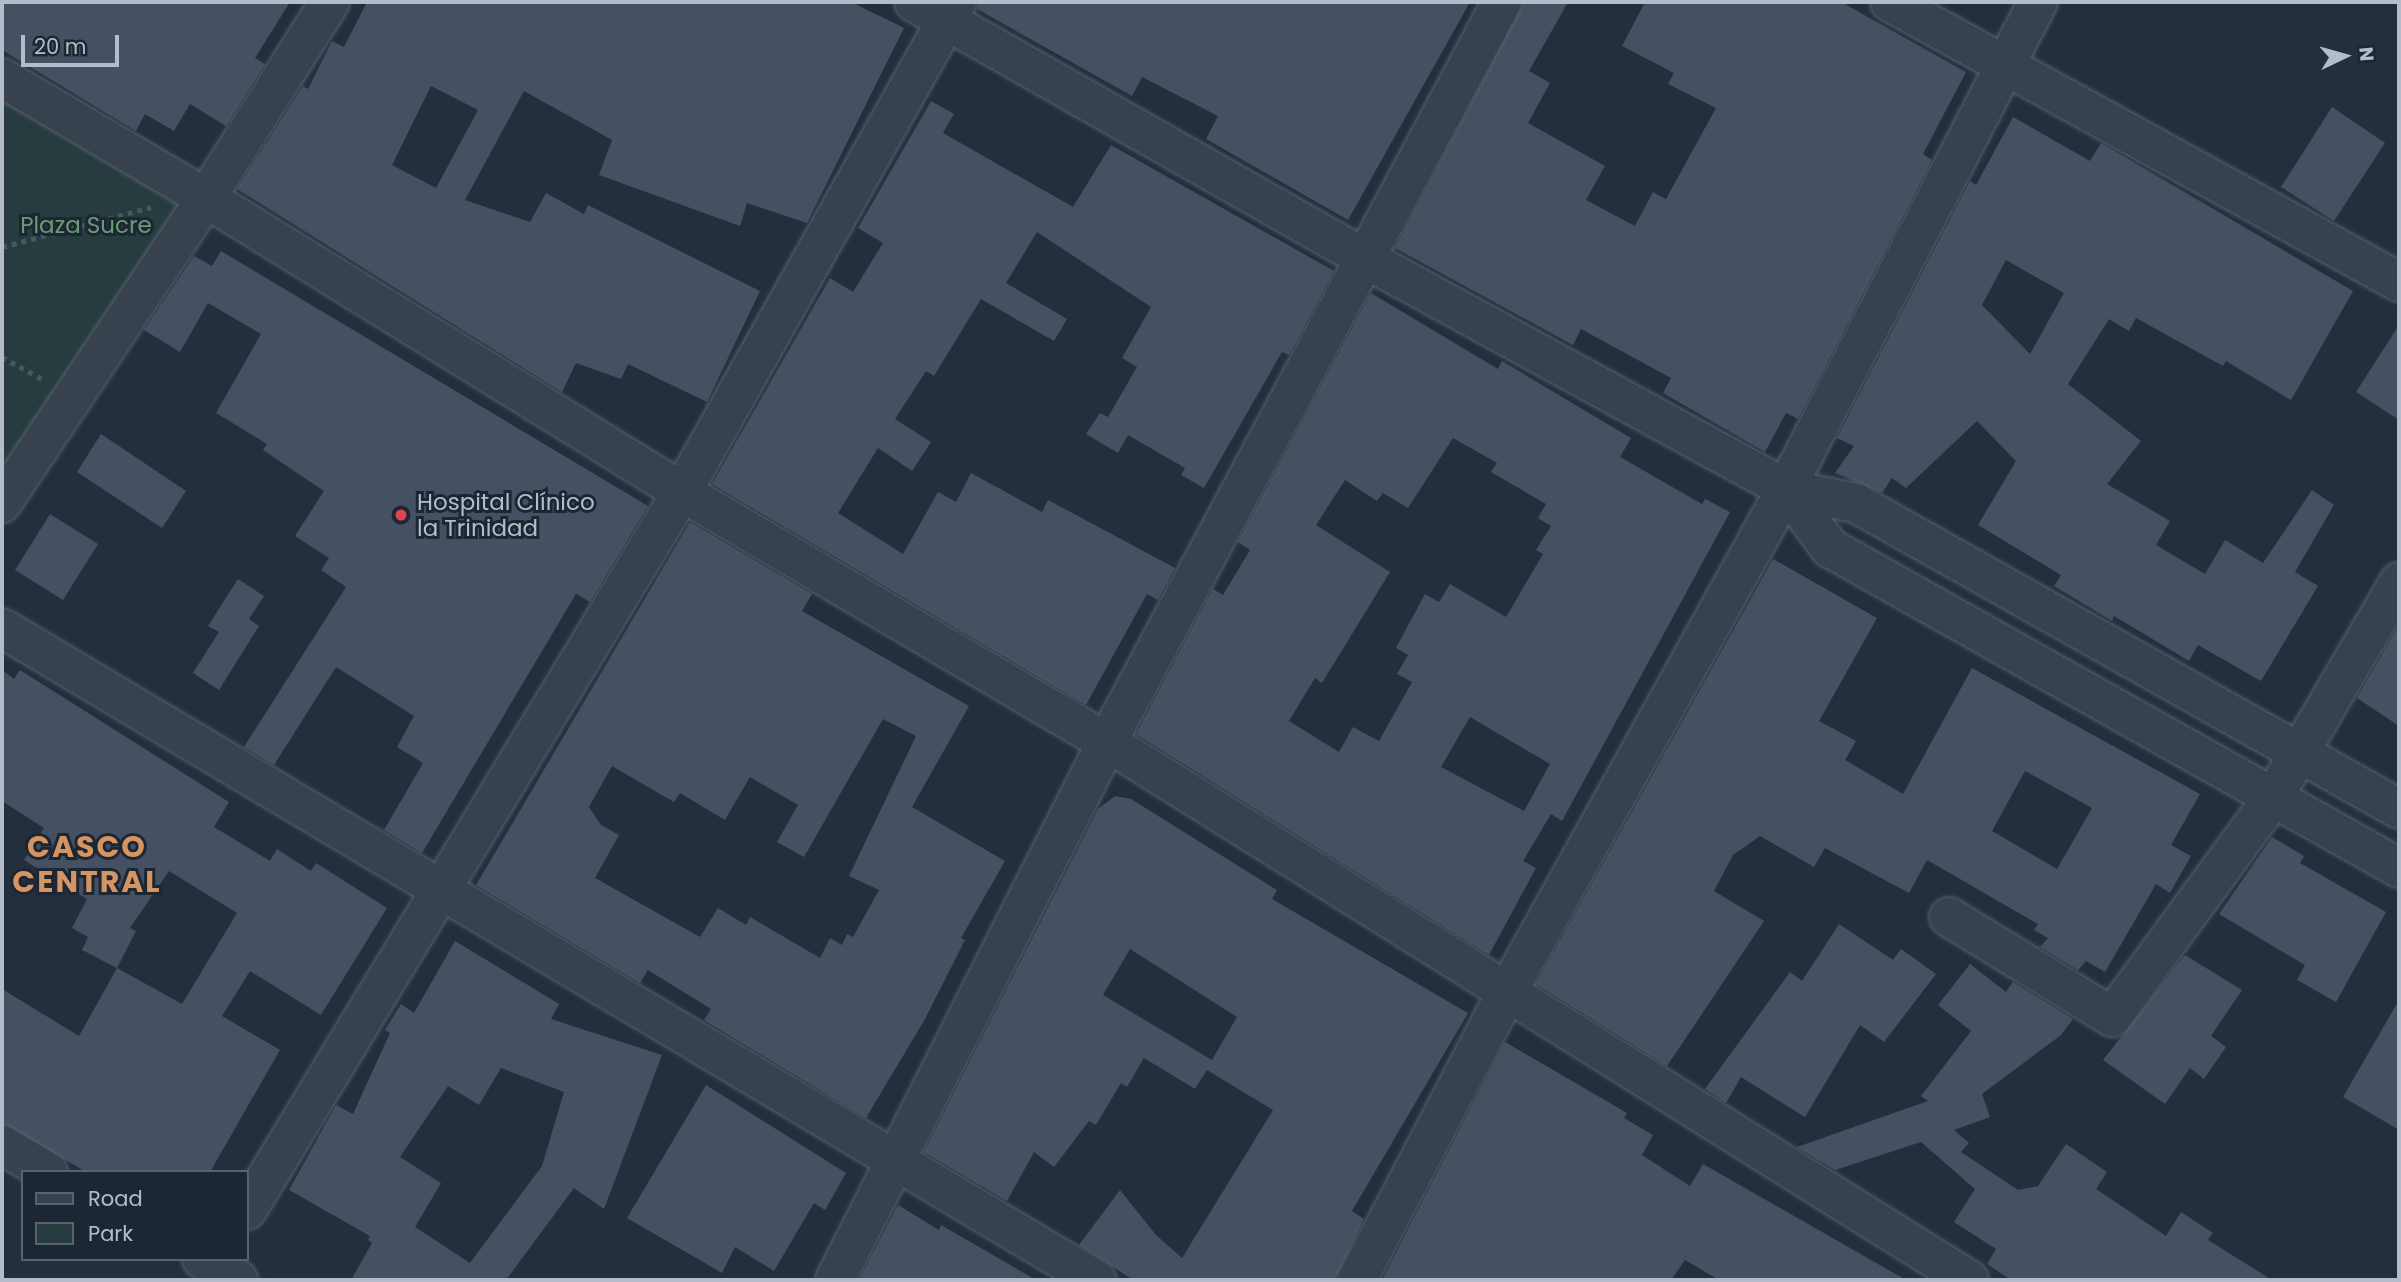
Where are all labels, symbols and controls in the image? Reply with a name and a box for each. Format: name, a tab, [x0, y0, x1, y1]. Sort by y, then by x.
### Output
scale bar	[24, 21, 122, 65]
north arrow	[2310, 21, 2380, 91]
text: 20 m	[34, 32, 87, 61]
text: N	[2352, 46, 2380, 62]
park label: Plaza Sucre	[20, 211, 152, 239]
place label: Hospital Clínico la Trinidad	[417, 488, 595, 542]
marker: Hospital Clínico la Trinidad	[391, 505, 411, 525]
district label: CASCO CENTRAL	[13, 829, 161, 900]
legend	[21, 1170, 248, 1261]
text: Road	[88, 1184, 143, 1213]
text: Park	[88, 1219, 133, 1248]

